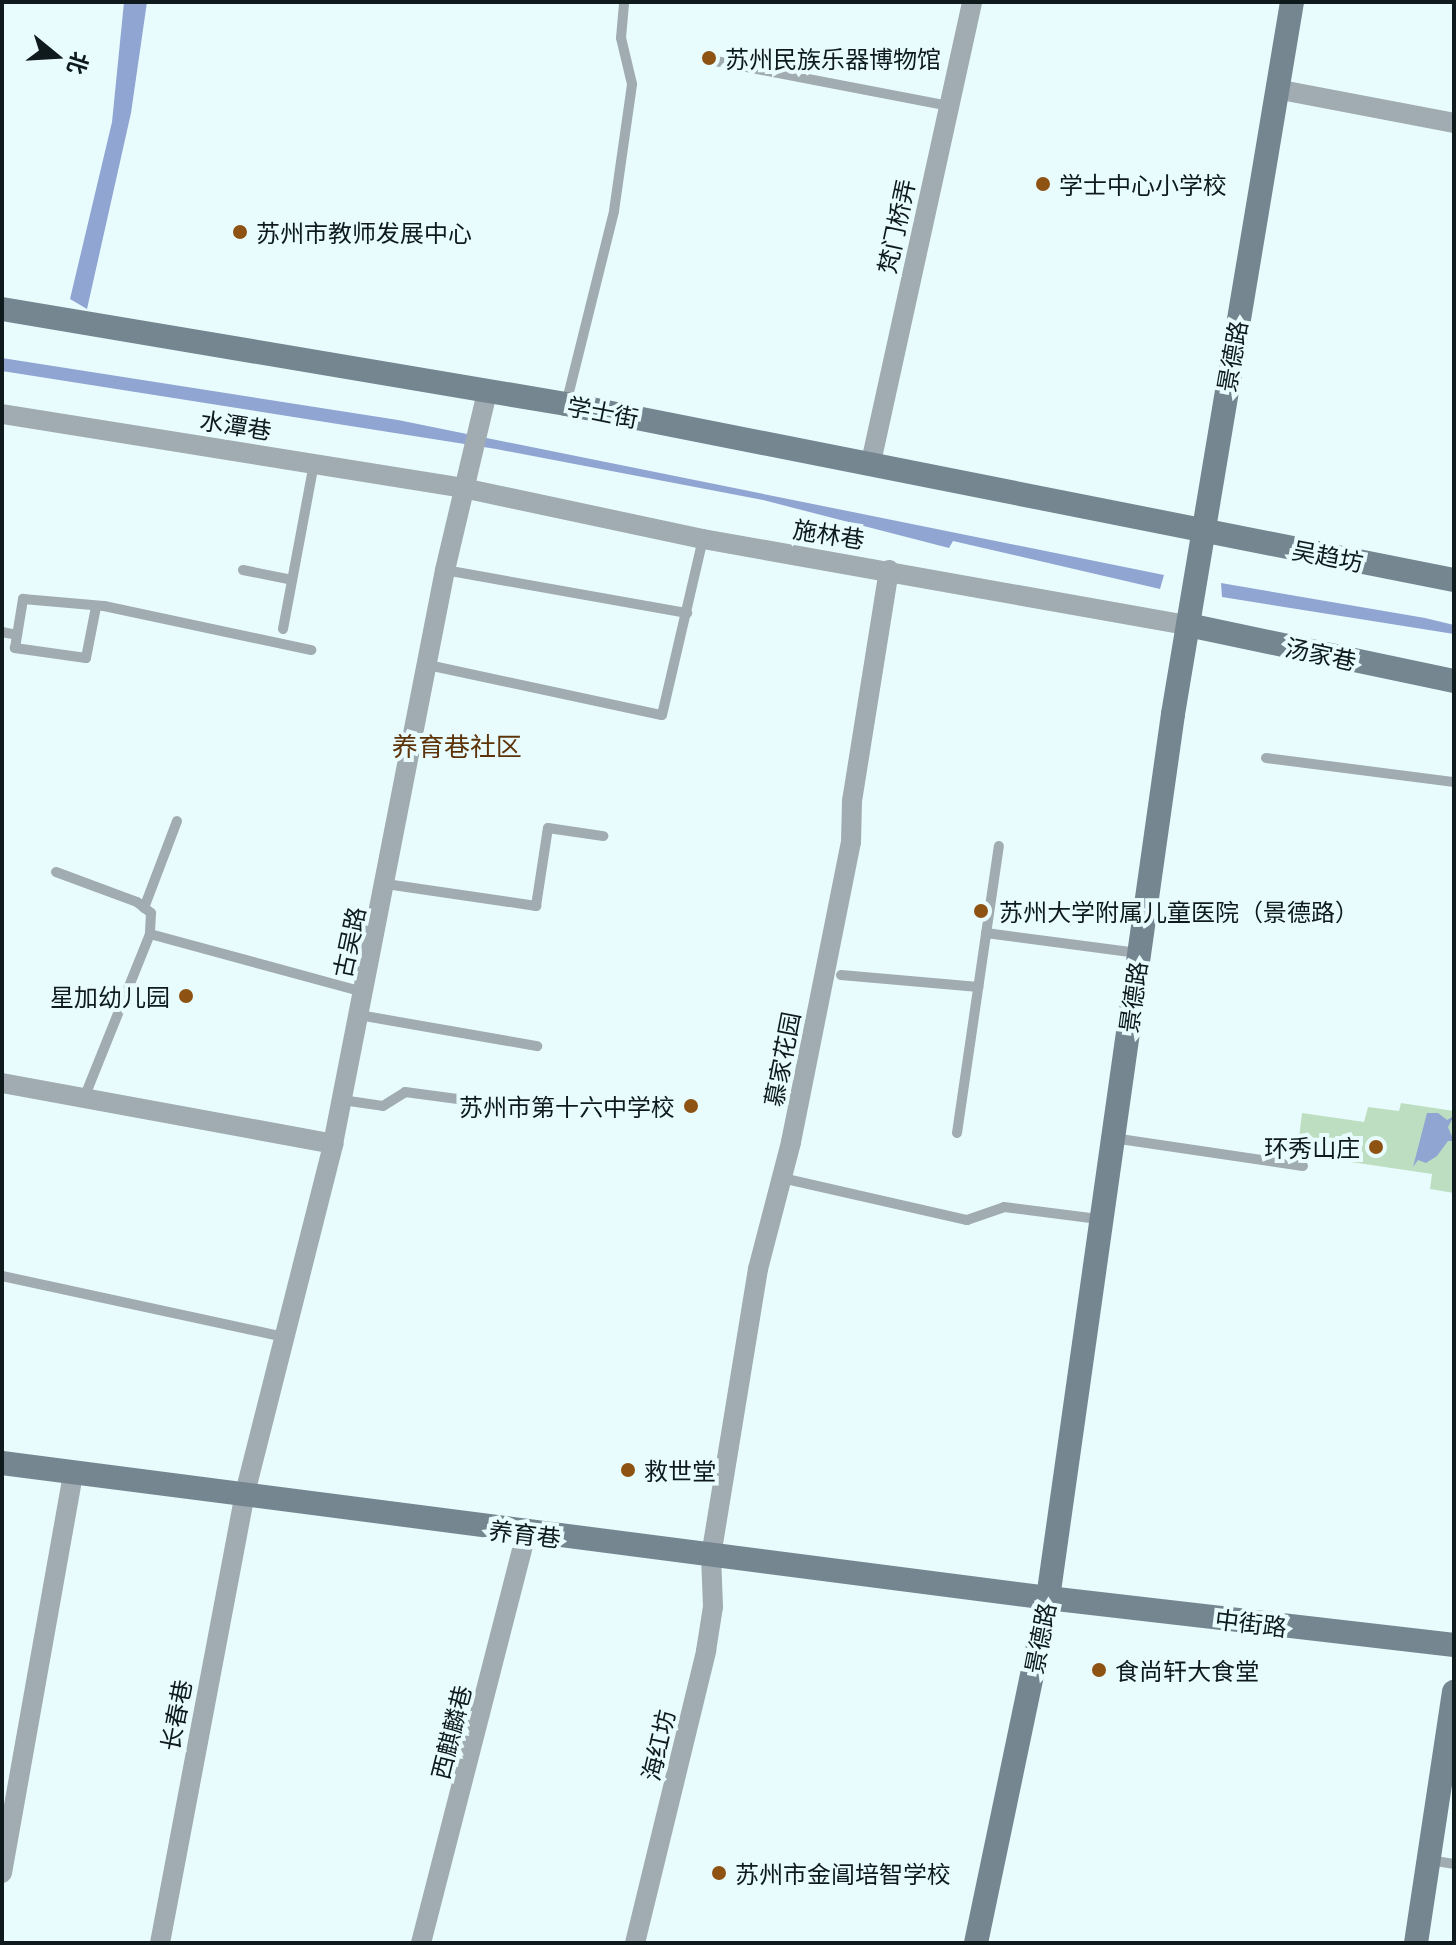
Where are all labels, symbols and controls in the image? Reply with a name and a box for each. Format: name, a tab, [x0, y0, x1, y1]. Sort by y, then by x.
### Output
north arrow	[16, 16, 96, 96]
place label: 苏州民族乐器博物馆	[725, 44, 941, 72]
text: 北	[60, 48, 98, 79]
marker: 苏州民族乐器博物馆	[700, 49, 718, 67]
place label: 学士中心小学校	[1059, 170, 1227, 198]
marker: 学士中心小学校	[1034, 175, 1052, 193]
street label: 梵门桥弄	[871, 176, 919, 276]
place label: 苏州市教师发展中心	[256, 218, 472, 246]
marker: 苏州市教师发展中心	[231, 223, 249, 241]
street label: 景德路	[1211, 318, 1251, 394]
street label: 学士街	[565, 390, 641, 432]
street label: 水潭巷	[198, 404, 274, 444]
street label: 施林巷	[791, 513, 867, 553]
street label: 吴趋坊	[1290, 534, 1366, 576]
street label: 汤家巷	[1283, 631, 1359, 675]
district label: 养育巷社区	[392, 729, 522, 761]
place label: 苏州大学附属儿童医院（景德路）	[999, 897, 1359, 925]
marker: 苏州大学附属儿童医院（景德路）	[970, 900, 992, 922]
street label: 古吴路	[326, 904, 370, 980]
street label: 景德路	[1113, 959, 1151, 1035]
place label: 星加幼儿园	[50, 982, 170, 1010]
marker: 星加幼儿园	[177, 987, 195, 1005]
street label: 慕家花园	[758, 1009, 804, 1109]
place label: 苏州市第十六中学校	[459, 1092, 675, 1120]
marker: 苏州市第十六中学校	[682, 1097, 700, 1115]
place label: 环秀山庄	[1264, 1133, 1360, 1161]
marker: 环秀山庄	[1367, 1138, 1385, 1156]
place label: 救世堂	[644, 1456, 716, 1484]
marker: 救世堂	[619, 1461, 637, 1479]
street label: 养育巷	[488, 1514, 562, 1552]
street label: 景德路	[1018, 1600, 1060, 1676]
street label: 中街路	[1214, 1603, 1288, 1641]
place label: 食尚轩大食堂	[1115, 1656, 1259, 1684]
marker: 食尚轩大食堂	[1090, 1661, 1108, 1679]
street label: 长春巷	[154, 1677, 196, 1753]
street label: 西麒麟巷	[424, 1682, 476, 1782]
street label: 海红坊	[635, 1707, 679, 1783]
place label: 苏州市金阊培智学校	[735, 1859, 951, 1887]
marker: 苏州市金阊培智学校	[710, 1864, 728, 1882]

